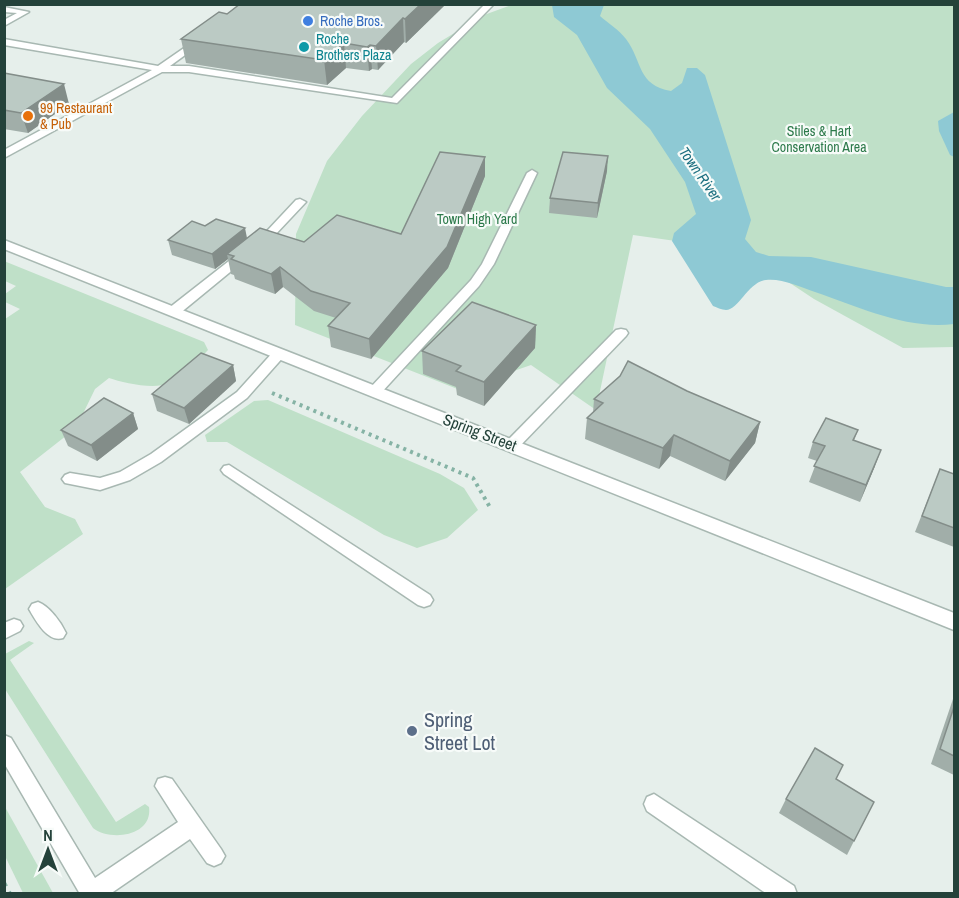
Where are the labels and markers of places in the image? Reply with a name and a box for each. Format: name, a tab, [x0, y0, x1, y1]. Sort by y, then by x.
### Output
place label: Roche Bros.	[320, 12, 383, 30]
marker: Roche Bros.	[301, 14, 315, 28]
place label: Roche Brothers Plaza	[316, 30, 392, 64]
marker: Roche Brothers Plaza	[297, 40, 311, 54]
place label: 99 Restaurant & Pub	[40, 99, 112, 133]
marker: 99 Restaurant & Pub	[21, 109, 35, 123]
place label: Spring Street Lot	[424, 706, 496, 756]
marker: Spring Street Lot	[405, 724, 419, 738]

